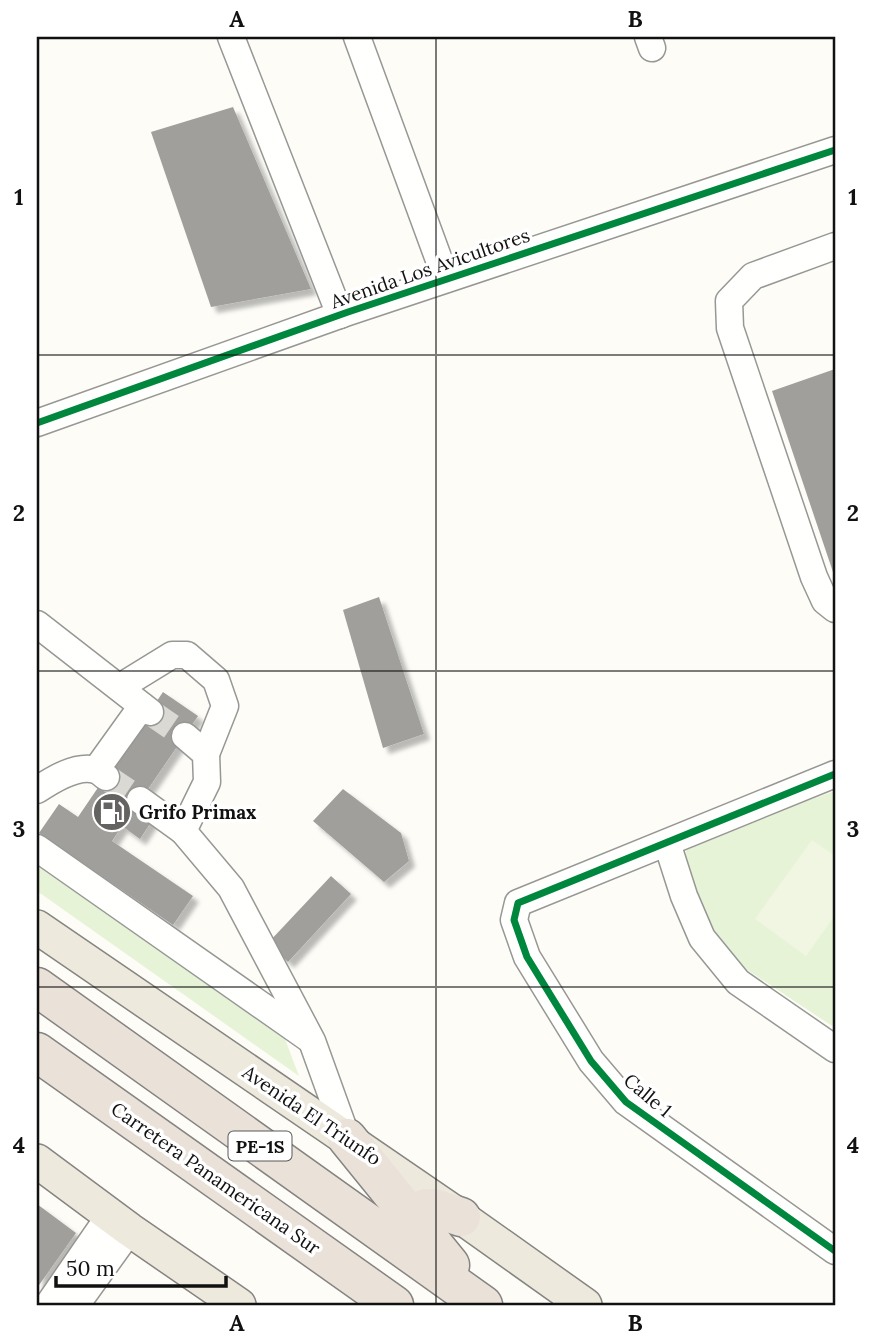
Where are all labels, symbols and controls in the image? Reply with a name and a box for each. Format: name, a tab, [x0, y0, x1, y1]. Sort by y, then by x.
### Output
text: A	[229, 4, 245, 33]
text: B	[627, 4, 643, 33]
text: 1	[14, 182, 24, 211]
text: 1	[848, 182, 858, 211]
street label: Avenida Los Avicultores	[326, 223, 533, 314]
text: 2	[13, 498, 25, 527]
text: 2	[847, 498, 859, 527]
fuel station icon: Grifo Primax	[91, 791, 133, 833]
place label: Grifo Primax	[139, 800, 257, 824]
text: 3	[13, 814, 25, 843]
text: 3	[847, 814, 859, 843]
street label: Avenida El Triunfo	[237, 1059, 386, 1170]
street label: Calle 1	[619, 1068, 677, 1122]
street label: Carretera Panamericana Sur	[107, 1096, 326, 1260]
text: 4	[13, 1130, 25, 1159]
text: 4	[847, 1130, 859, 1159]
road number: PE-1S	[229, 1132, 292, 1161]
scale bar	[56, 1244, 226, 1288]
text: 50 m	[66, 1255, 115, 1282]
text: A	[229, 1308, 245, 1337]
text: B	[627, 1308, 643, 1337]

